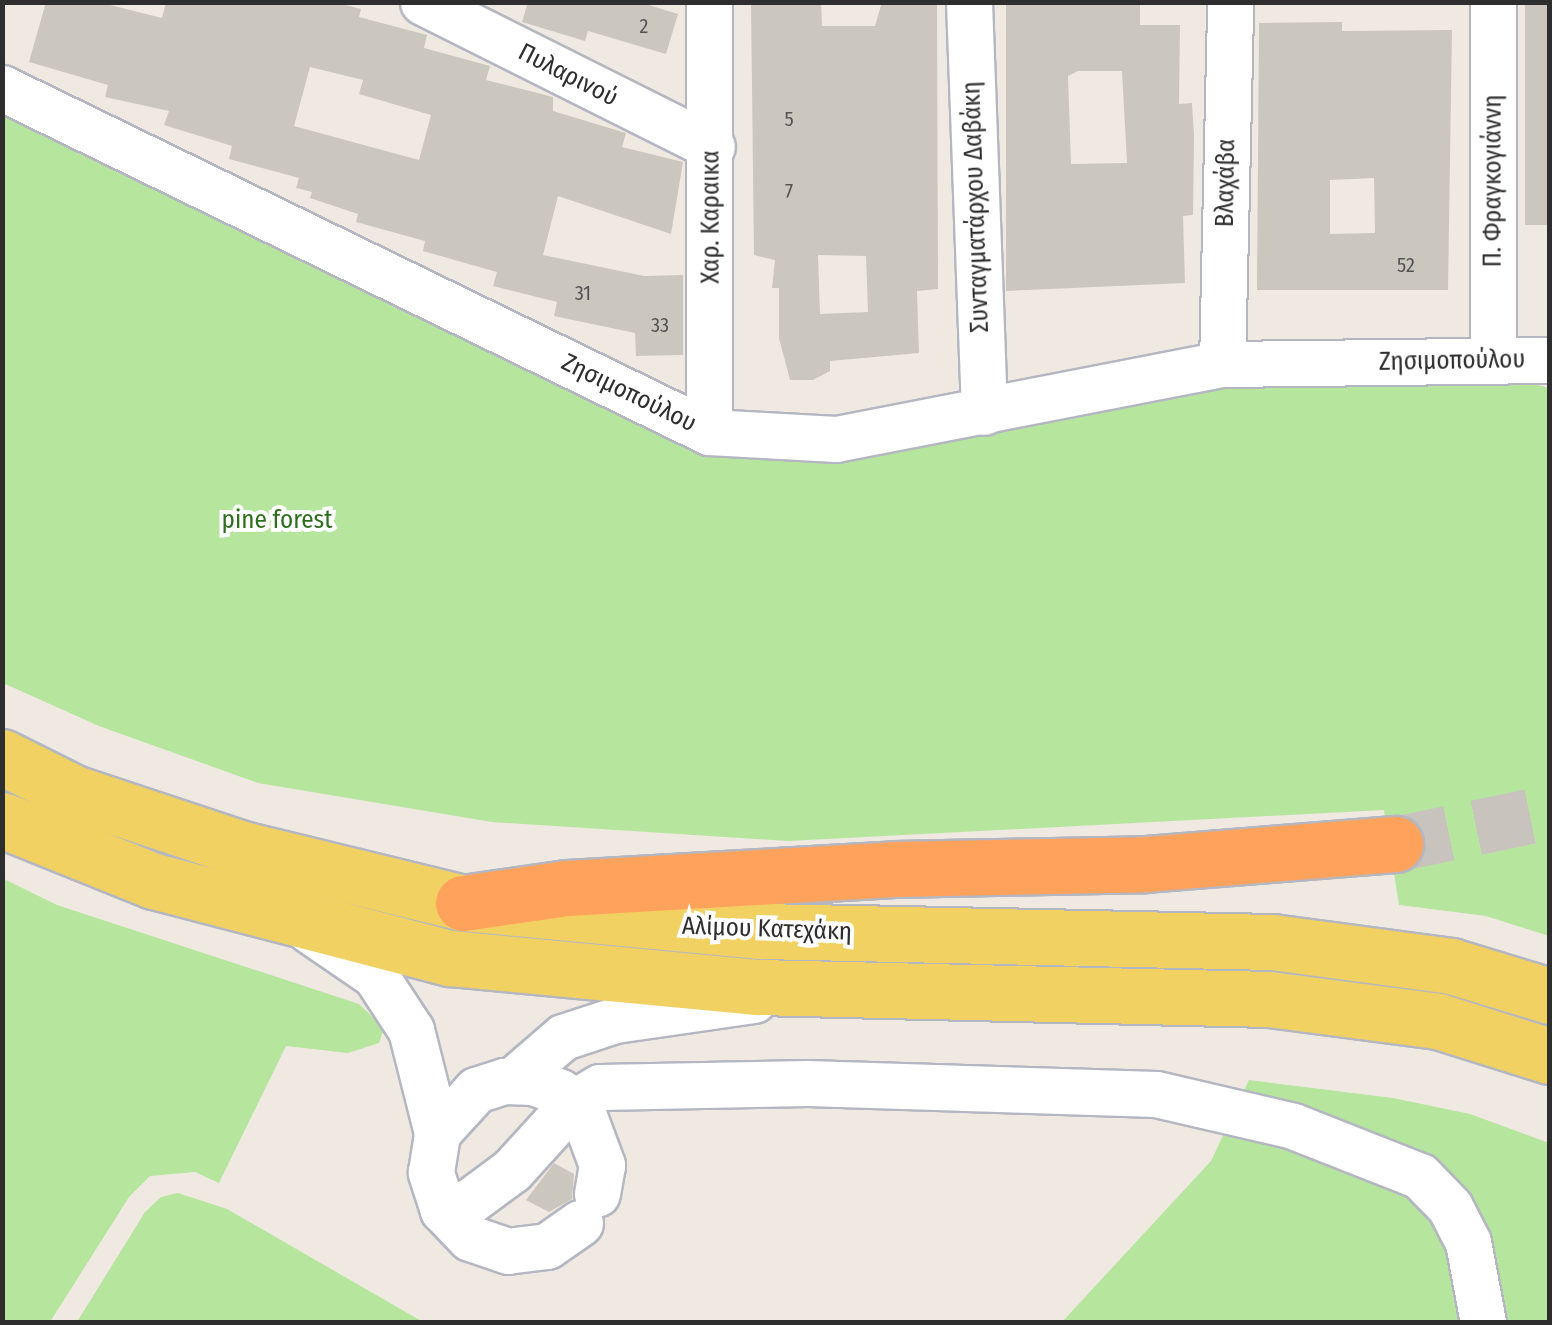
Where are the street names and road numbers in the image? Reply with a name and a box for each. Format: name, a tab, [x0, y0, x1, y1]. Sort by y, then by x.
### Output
street label: Πυλαρινού	[513, 37, 623, 113]
street label: Συνταγματάρχου Δαβάκη	[957, 81, 995, 333]
street label: Π. Φραγκογιάννη	[1478, 95, 1508, 267]
street label: Βλαχάβα	[1210, 139, 1242, 227]
street label: Χαρ. Καραικα	[696, 150, 726, 284]
street label: Ζησιμοπούλου	[1379, 345, 1525, 377]
street label: Ζησιμοπούλου	[557, 347, 701, 439]
street label: Αλίμου Κατεχάκη	[681, 911, 853, 947]

